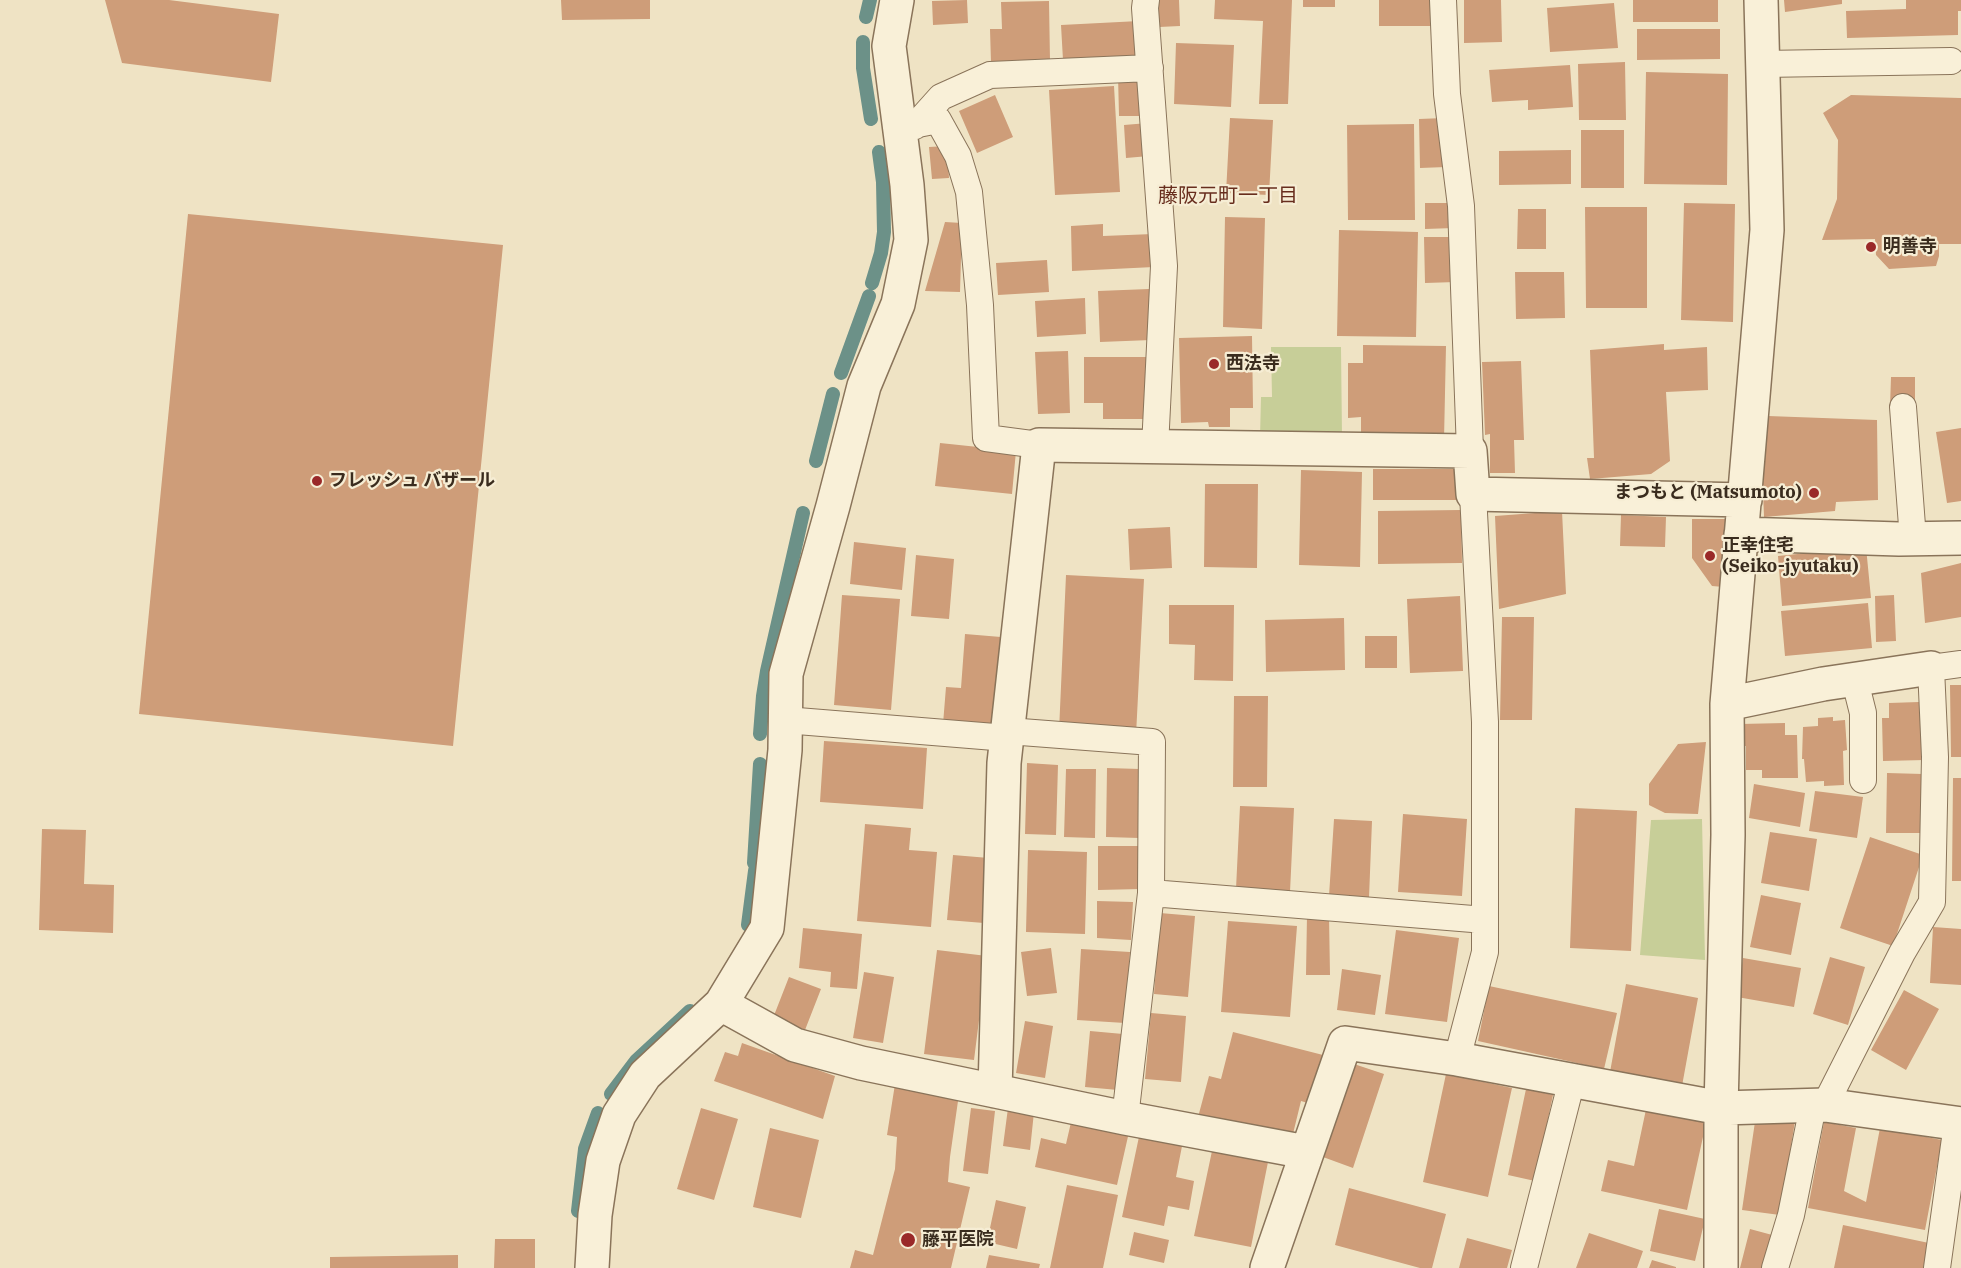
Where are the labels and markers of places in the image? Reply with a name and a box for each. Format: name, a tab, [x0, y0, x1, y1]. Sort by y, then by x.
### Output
place label: 明善寺	[1883, 236, 1937, 258]
marker: 明善寺	[1864, 240, 1878, 254]
place label: 西法寺	[1226, 353, 1280, 375]
marker: 西法寺	[1207, 357, 1221, 371]
place label: フレッシュ バザール	[329, 470, 495, 492]
marker: フレッシュ バザール	[310, 474, 324, 488]
place label: まつもと (Matsumoto)	[1614, 482, 1802, 504]
marker: まつもと (Matsumoto)	[1807, 486, 1821, 500]
place label: 正幸住宅 (Seiko-jyutaku)	[1722, 535, 1859, 578]
marker: 正幸住宅 (Seiko-jyutaku)	[1703, 549, 1717, 563]
place label: 藤平医院	[922, 1229, 994, 1251]
marker: 藤平医院	[899, 1231, 917, 1249]

